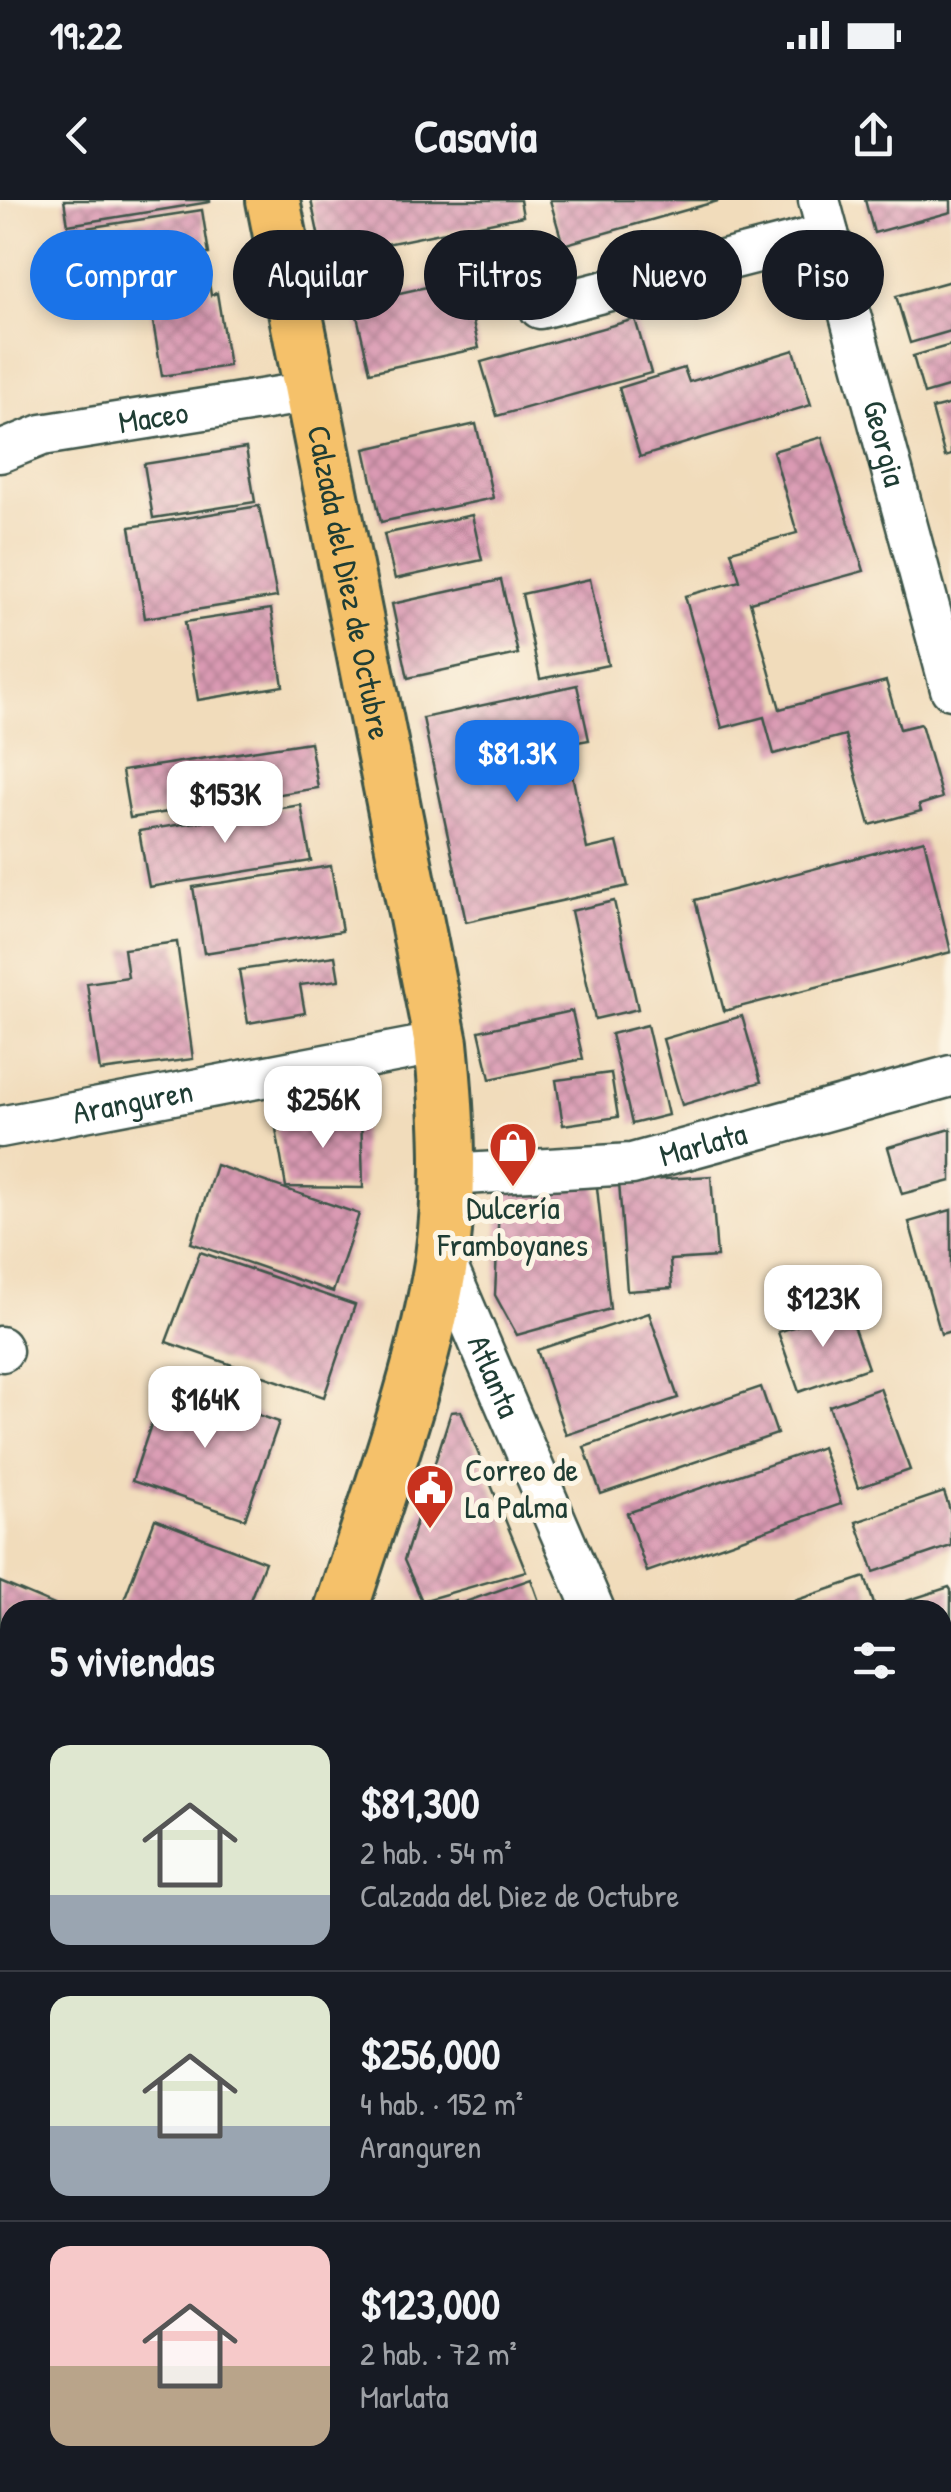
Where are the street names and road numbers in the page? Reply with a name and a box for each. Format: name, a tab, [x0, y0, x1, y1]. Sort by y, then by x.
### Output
street label: Maceo	[115, 390, 191, 443]
street label: Georgia	[853, 395, 917, 491]
street label: Calzada del Diez de Octubre	[297, 422, 402, 744]
street label: Aranguren	[69, 1069, 196, 1134]
street label: Marlata	[654, 1111, 751, 1176]
street label: Atlanta	[458, 1328, 531, 1424]

